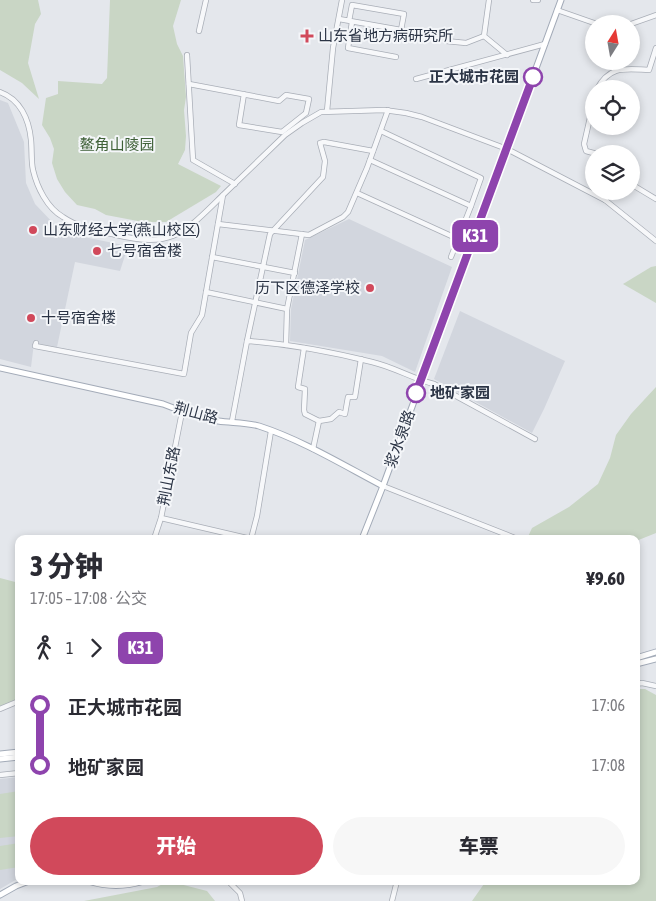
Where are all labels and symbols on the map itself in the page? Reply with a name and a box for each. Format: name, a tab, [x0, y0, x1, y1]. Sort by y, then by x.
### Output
north arrow	[585, 15, 640, 70]
place label: 山东省地方病研究所	[318, 27, 453, 44]
marker: 山东省地方病研究所	[300, 29, 314, 43]
marker: 正大城市花园	[523, 67, 543, 87]
place label: 正大城市花园	[429, 68, 519, 85]
park label: 鳌角山陵园	[79, 136, 155, 153]
line badge: K31	[446, 220, 504, 252]
place label: 山东财经大学(燕山校区)	[43, 221, 200, 238]
marker: 山东财经大学(燕山校区)	[27, 224, 39, 236]
place label: 七号宿舍楼	[107, 242, 182, 259]
marker: 七号宿舍楼	[91, 245, 103, 257]
place label: 历下区德泽学校	[255, 279, 360, 296]
marker: 历下区德泽学校	[364, 282, 376, 294]
place label: 十号宿舍楼	[41, 309, 116, 326]
marker: 十号宿舍楼	[25, 312, 37, 324]
marker: 地矿家园	[406, 383, 426, 403]
place label: 地矿家园	[430, 384, 490, 401]
street label: 荆山路	[172, 398, 220, 427]
street label: 浆水泉路	[381, 408, 418, 470]
street label: 荆山东路	[154, 445, 183, 507]

